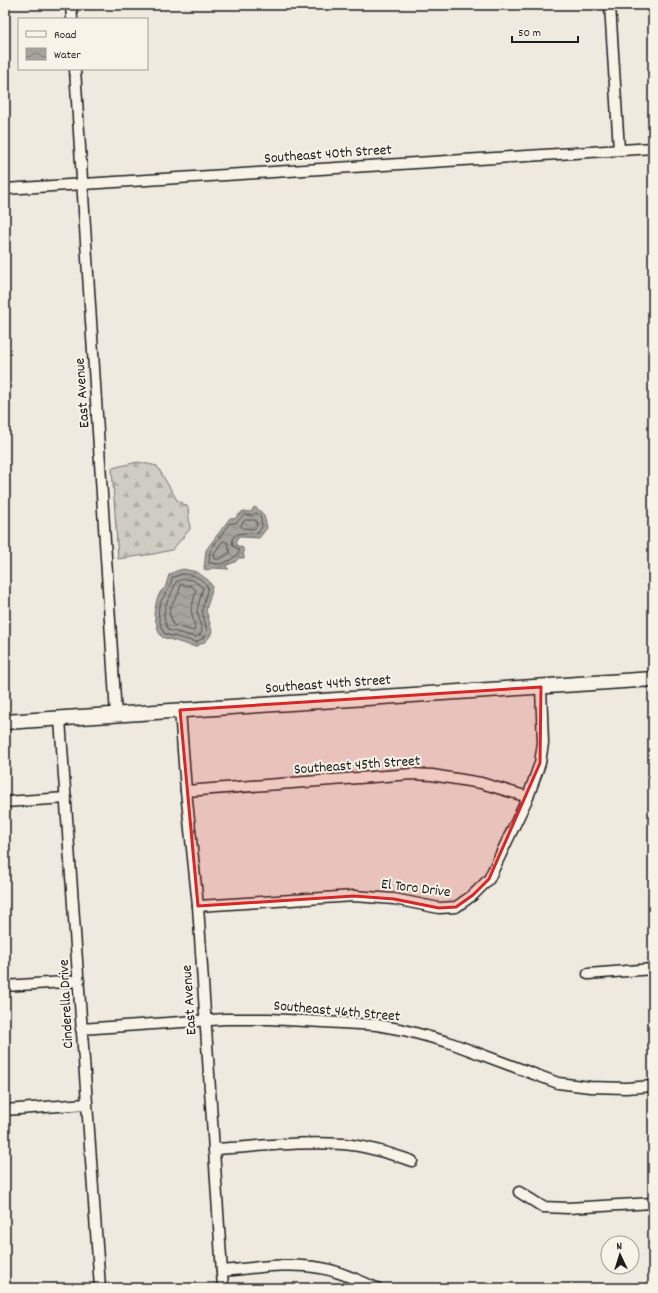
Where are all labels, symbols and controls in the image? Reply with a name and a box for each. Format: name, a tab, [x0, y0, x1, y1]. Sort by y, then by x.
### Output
legend	[18, 18, 148, 70]
scale bar	[512, 18, 578, 44]
text: 50 m	[518, 25, 541, 42]
text: Road	[54, 27, 76, 44]
text: Water	[54, 47, 81, 64]
street label: Southeast 40th Street	[264, 140, 393, 170]
street label: East Avenue	[70, 357, 96, 429]
street label: Southeast 44th Street	[265, 670, 392, 700]
street label: Southeast 45th Street	[293, 751, 421, 781]
street label: El Toro Drive	[380, 874, 452, 904]
street label: Cinderella Drive	[54, 958, 80, 1049]
street label: East Avenue	[177, 964, 203, 1036]
street label: Southeast 46th Street	[273, 996, 401, 1029]
north arrow	[600, 1235, 640, 1275]
text: N	[616, 1239, 623, 1255]

